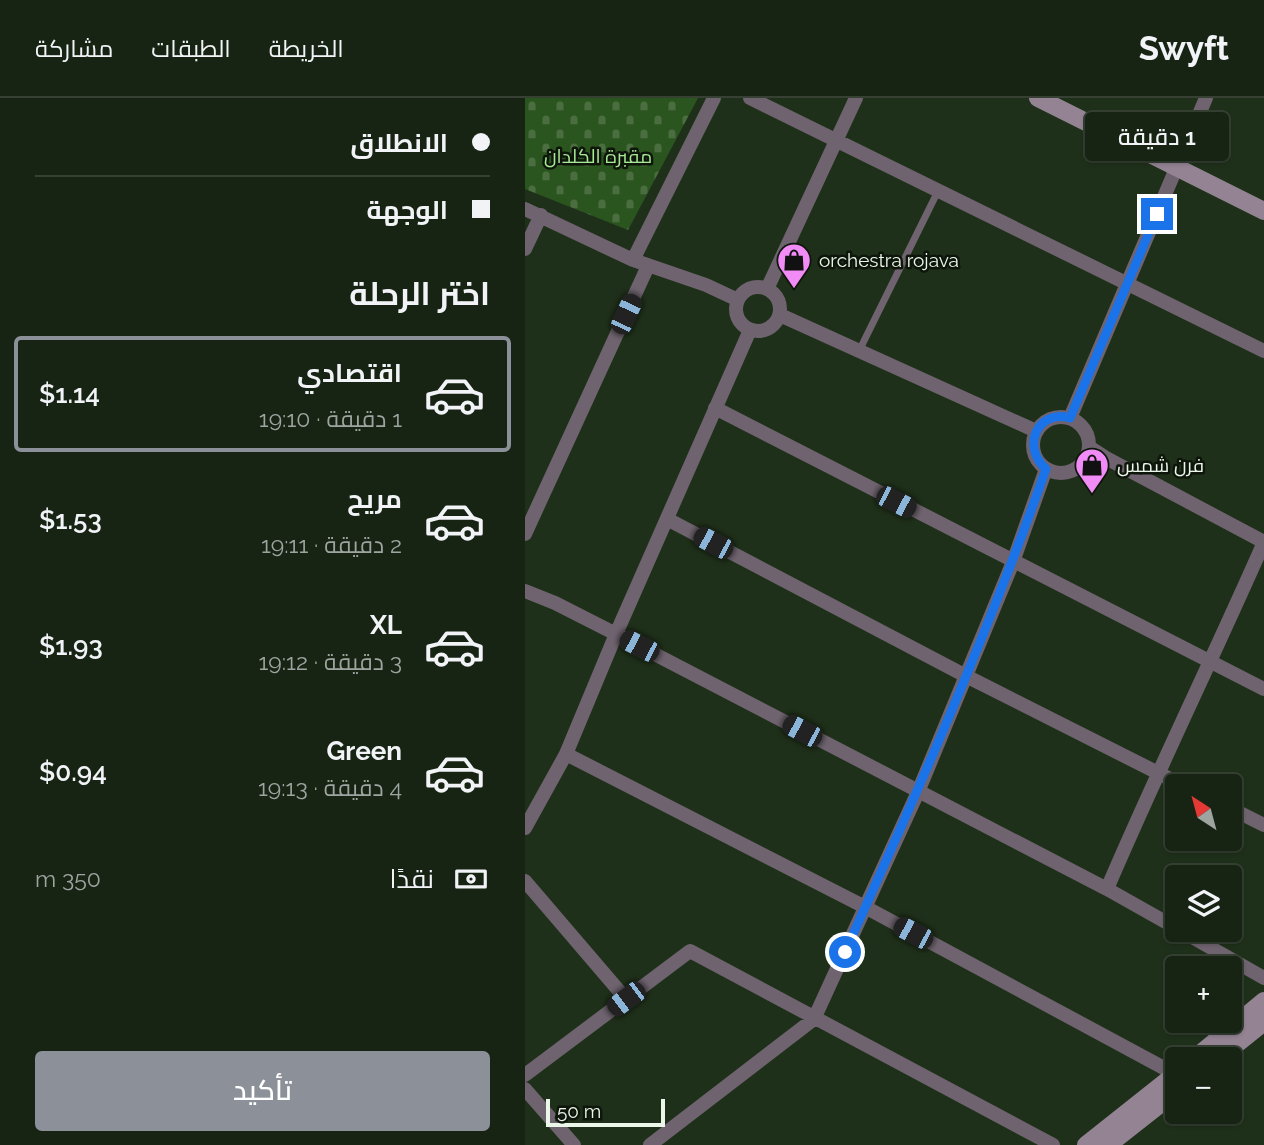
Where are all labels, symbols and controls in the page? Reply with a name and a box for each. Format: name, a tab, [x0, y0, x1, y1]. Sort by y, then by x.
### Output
text: Swyft	[1139, 29, 1229, 68]
text: مشاركة	[35, 34, 113, 63]
text: الطبقات	[151, 34, 231, 63]
text: الخريطة	[269, 34, 344, 63]
callout: 1 دقيقة	[1085, 113, 1229, 162]
text: 1 دقيقة	[1118, 123, 1196, 150]
text: الانطلاق	[350, 128, 448, 158]
park label: مقبرة الكلدان	[544, 145, 652, 168]
text: الوجهة	[367, 195, 448, 225]
route end	[1141, 198, 1173, 230]
shop icon: orchestra rojava	[775, 241, 813, 290]
place label: orchestra rojava	[819, 249, 959, 271]
text: اختر الرحلة	[349, 275, 490, 312]
car	[608, 291, 645, 337]
text: اقتصادي	[297, 358, 402, 388]
icon: car	[423, 363, 486, 426]
text: $1.14	[39, 379, 100, 409]
text: 1 دقيقة · 19:10	[259, 405, 402, 432]
shop icon: فرن شمس	[1073, 446, 1111, 495]
place label: فرن شمس	[1117, 454, 1204, 477]
car	[873, 483, 920, 521]
text: مريح	[347, 484, 402, 514]
icon: car	[423, 489, 486, 552]
text: $1.53	[39, 505, 102, 535]
car	[690, 524, 737, 562]
text: 2 دقيقة · 19:11	[261, 531, 402, 558]
text: XL	[370, 610, 402, 640]
icon: car	[423, 615, 486, 678]
car	[616, 627, 663, 665]
text: $1.93	[39, 631, 103, 661]
text: 3 دقيقة · 19:12	[258, 648, 402, 675]
car	[779, 712, 826, 750]
text: Green	[326, 736, 402, 766]
icon: car	[423, 741, 486, 804]
text: $0.94	[39, 757, 107, 787]
text: 4 دقيقة · 19:13	[258, 774, 402, 801]
north arrow	[1165, 774, 1243, 850]
map controls	[1165, 774, 1242, 1124]
icon: cash	[452, 860, 490, 898]
text: نقدًا	[390, 864, 434, 894]
text: 350 m	[35, 865, 101, 892]
button: layers	[1165, 865, 1242, 942]
car	[890, 914, 937, 952]
route start	[829, 936, 861, 968]
button: +	[1165, 956, 1242, 1033]
car	[603, 978, 650, 1020]
button: −	[1165, 1047, 1242, 1124]
button: تأكيد	[35, 1051, 490, 1131]
scale bar	[546, 1096, 665, 1128]
text: 50 m	[557, 1100, 601, 1122]

